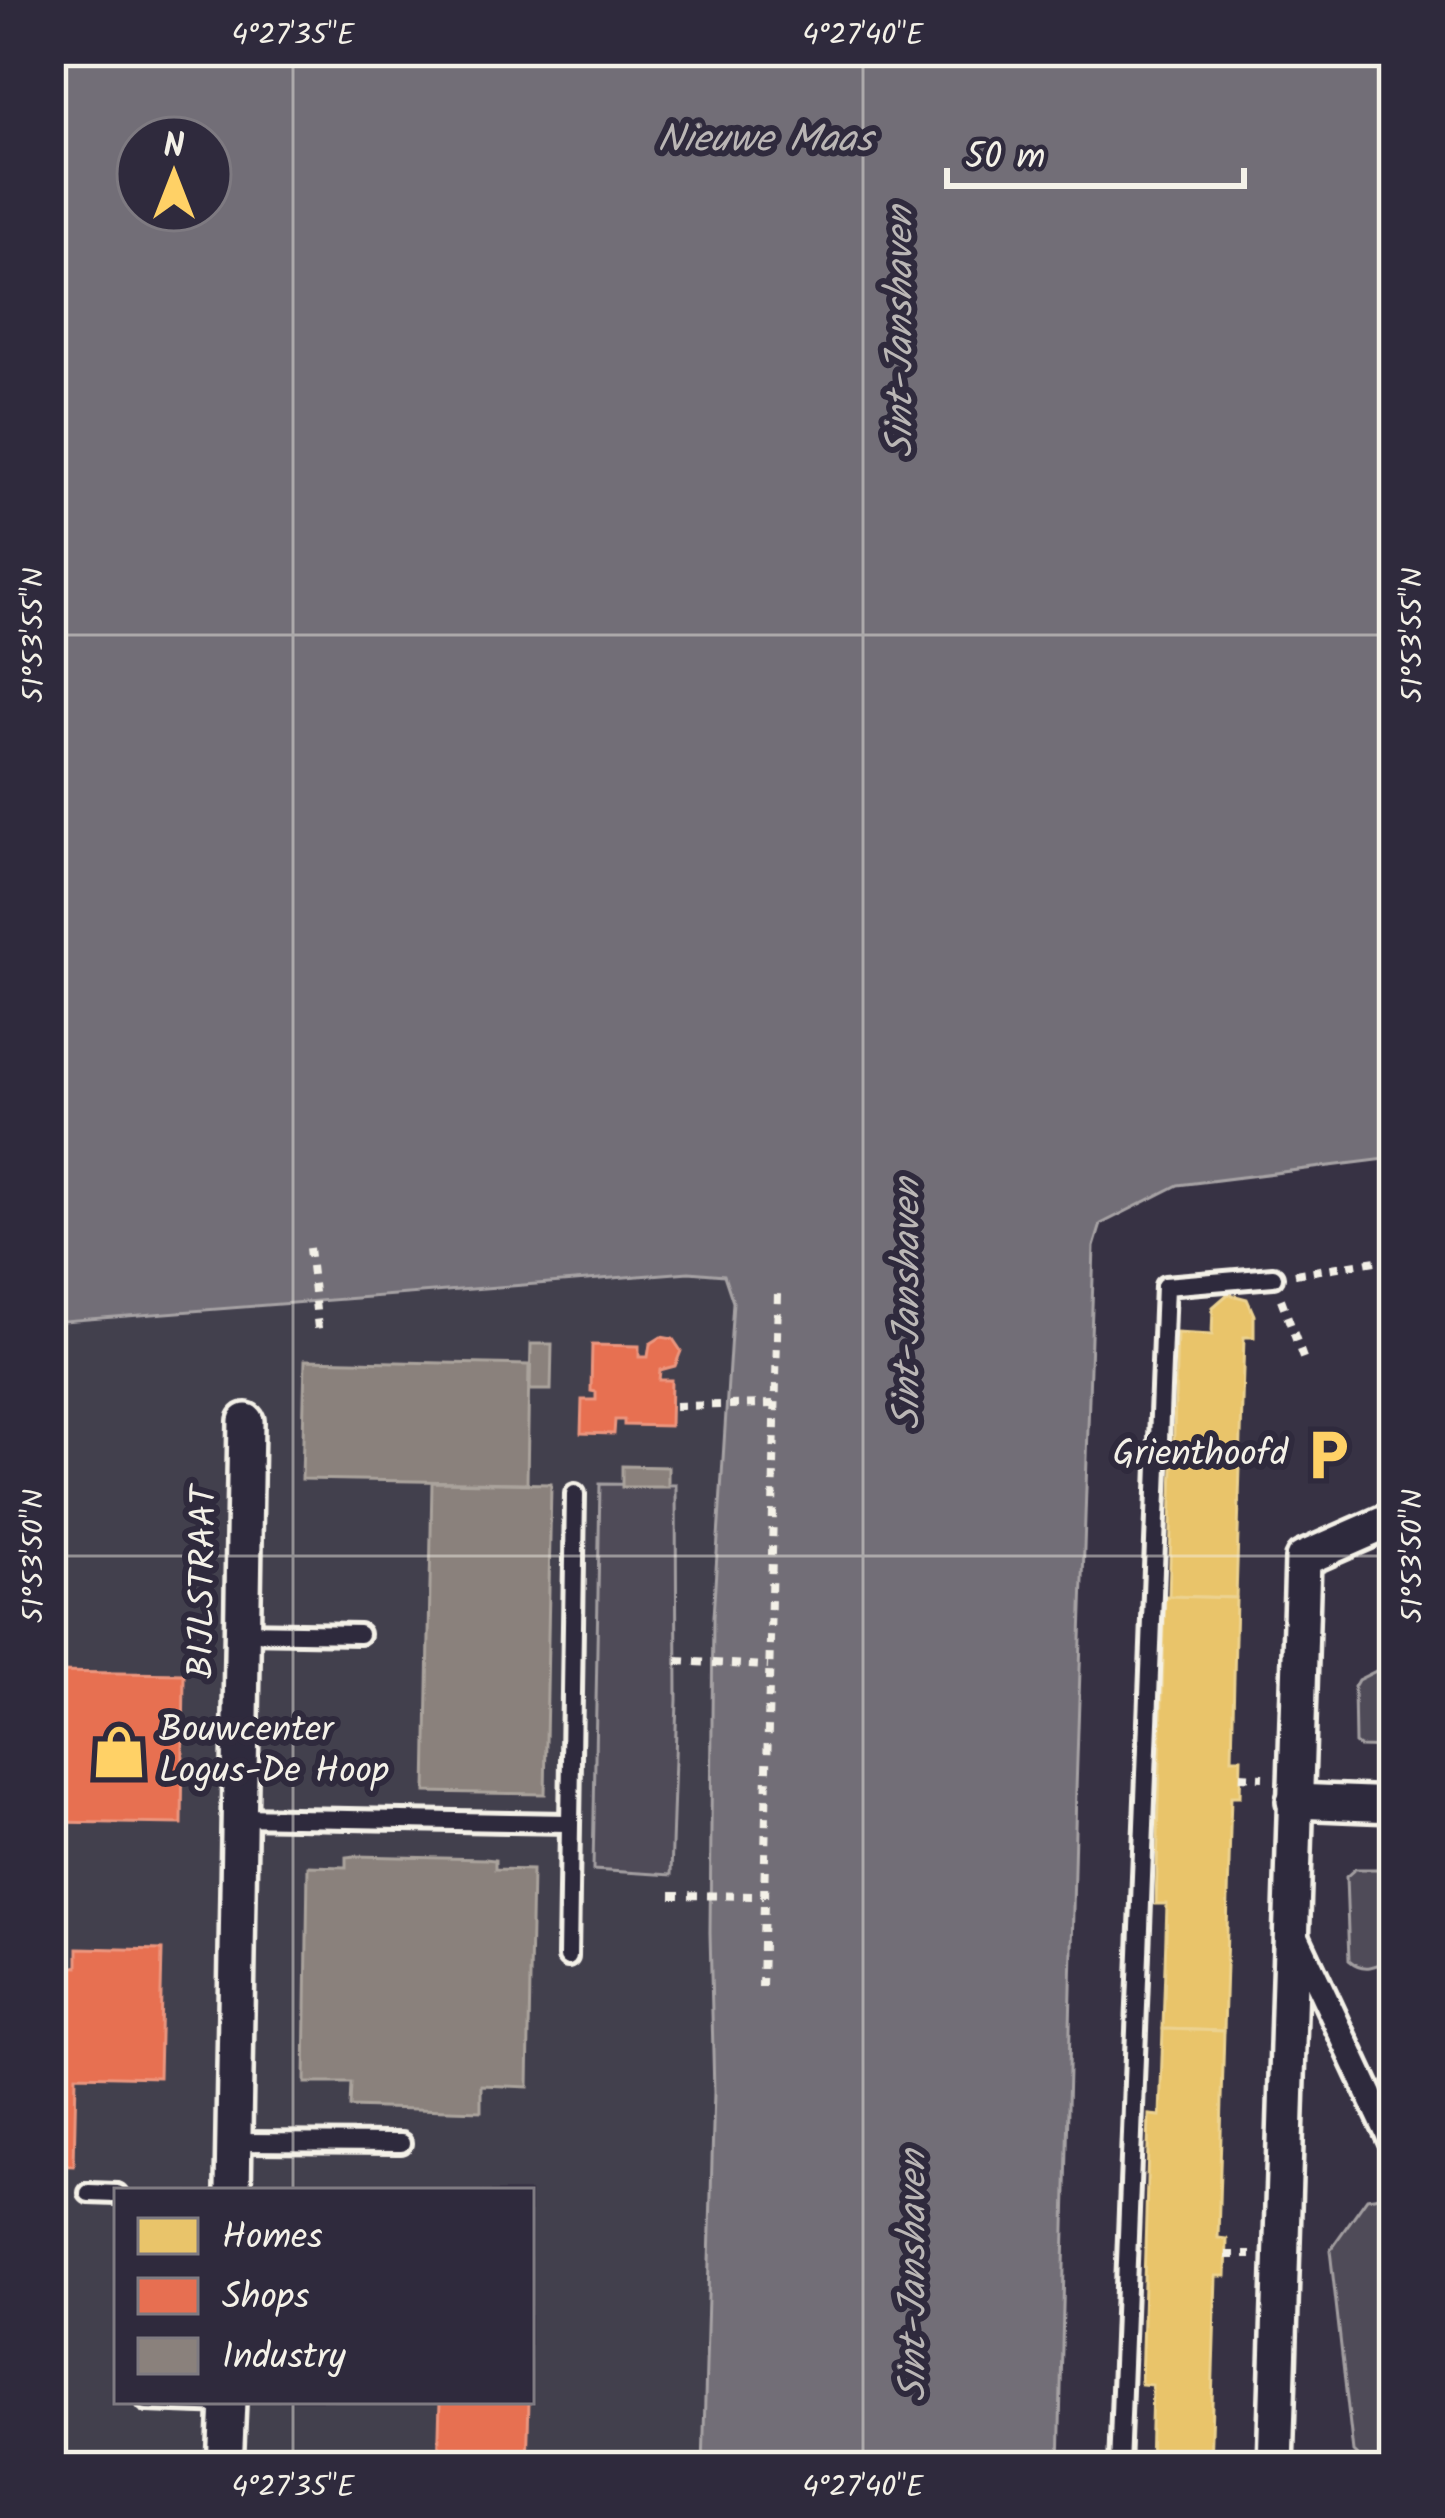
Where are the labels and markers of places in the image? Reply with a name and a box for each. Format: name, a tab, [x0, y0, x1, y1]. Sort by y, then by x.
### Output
parking icon: Grienthoofd	[1299, 1426, 1357, 1484]
place label: Grienthoofd	[1113, 1427, 1289, 1484]
place label: Bouwcenter Logus-De Hoop	[159, 1703, 389, 1801]
shop icon: Bouwcenter Logus-De Hoop	[90, 1723, 148, 1781]

